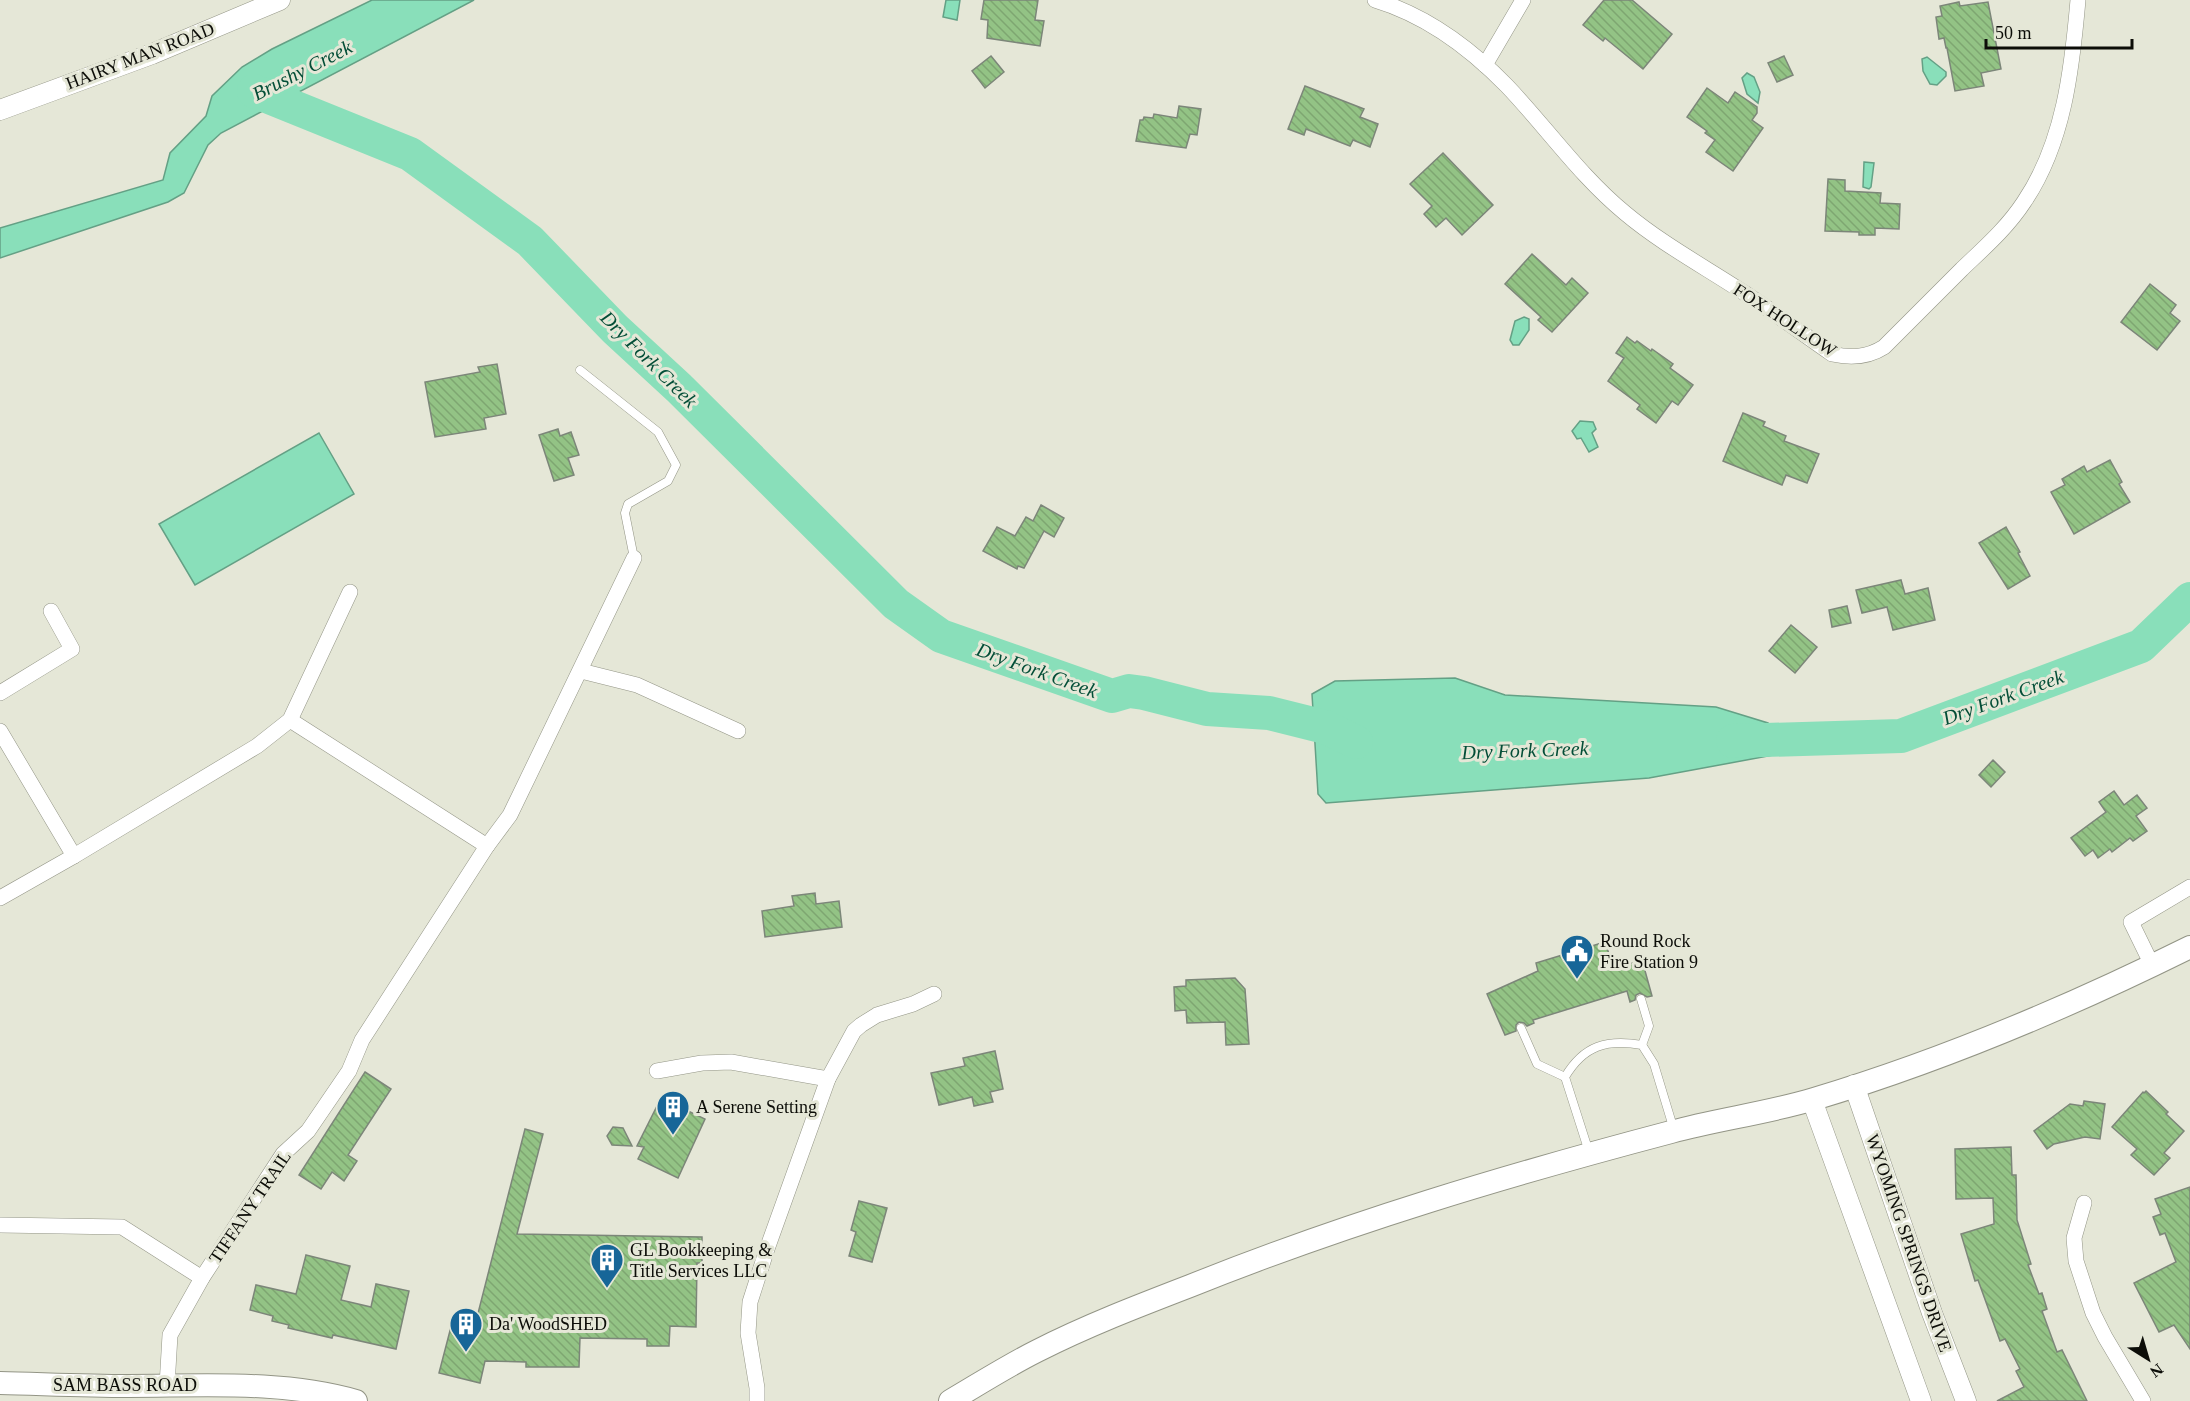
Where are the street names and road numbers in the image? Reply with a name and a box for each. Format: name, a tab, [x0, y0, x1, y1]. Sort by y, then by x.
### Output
street label: HAIRY MAN ROAD	[63, 18, 217, 94]
street label: FOX HOLLOW	[1730, 279, 1840, 361]
street label: WYOMING SPRINGS DRIVE	[1862, 1131, 1956, 1355]
street label: TIFFANY TRAIL	[205, 1147, 295, 1267]
street label: SAM BASS ROAD	[53, 1375, 197, 1395]

